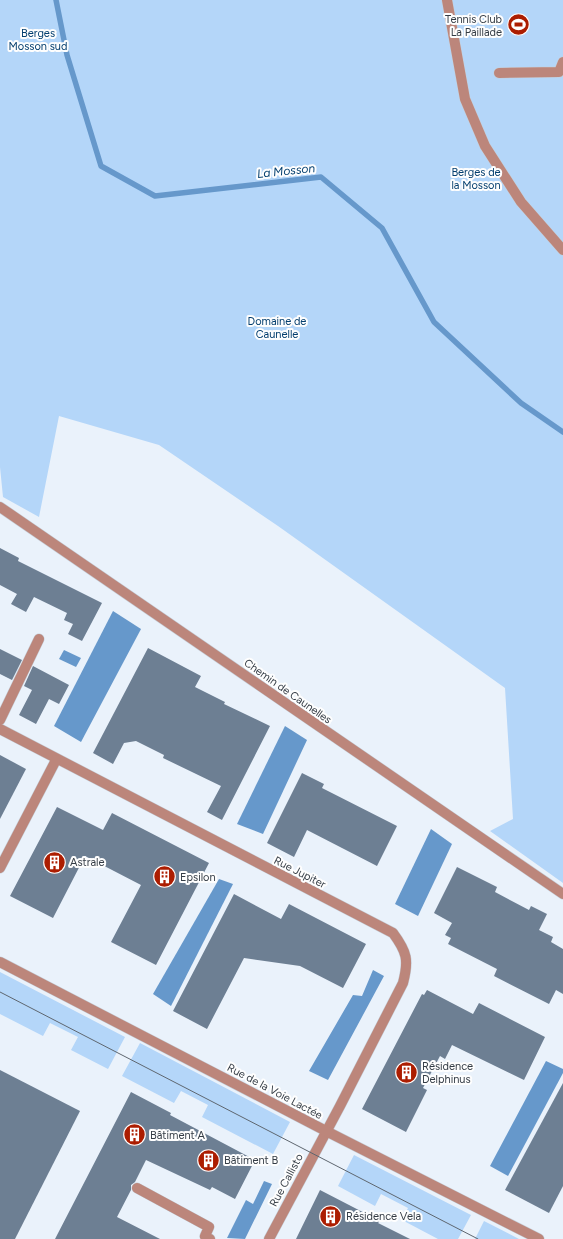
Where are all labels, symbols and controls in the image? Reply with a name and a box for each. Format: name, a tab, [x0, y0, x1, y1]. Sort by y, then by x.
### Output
sports icon: Tennis Club La Paillade	[505, 12, 531, 38]
place label: Tennis Club La Paillade	[445, 13, 502, 39]
park label: Berges Mosson sud	[9, 27, 67, 53]
water label: La Mosson	[256, 161, 316, 181]
park label: Berges de la Mosson	[451, 166, 501, 192]
park label: Domaine de Caunelle	[248, 315, 306, 341]
street label: Chemin de Caunelles	[241, 656, 334, 727]
building icon: Astrale	[42, 849, 68, 875]
street label: Rue Jupiter	[272, 854, 328, 891]
place label: Astrale	[70, 856, 105, 869]
building icon: Epsilon	[151, 864, 177, 890]
place label: Epsilon	[180, 871, 216, 884]
building icon: Résidence Delphinus	[394, 1059, 420, 1085]
place label: Résidence Delphinus	[422, 1060, 473, 1086]
street label: Rue de la Voie Lactée	[225, 1061, 325, 1122]
building icon: Bâtiment A	[121, 1122, 147, 1148]
place label: Bâtiment A	[150, 1129, 205, 1142]
building icon: Bâtiment B	[195, 1147, 221, 1173]
street label: Rue Callisto	[267, 1151, 306, 1209]
place label: Bâtiment B	[224, 1154, 278, 1167]
building icon: Résidence Vela	[317, 1203, 343, 1229]
place label: Résidence Vela	[346, 1210, 421, 1223]

